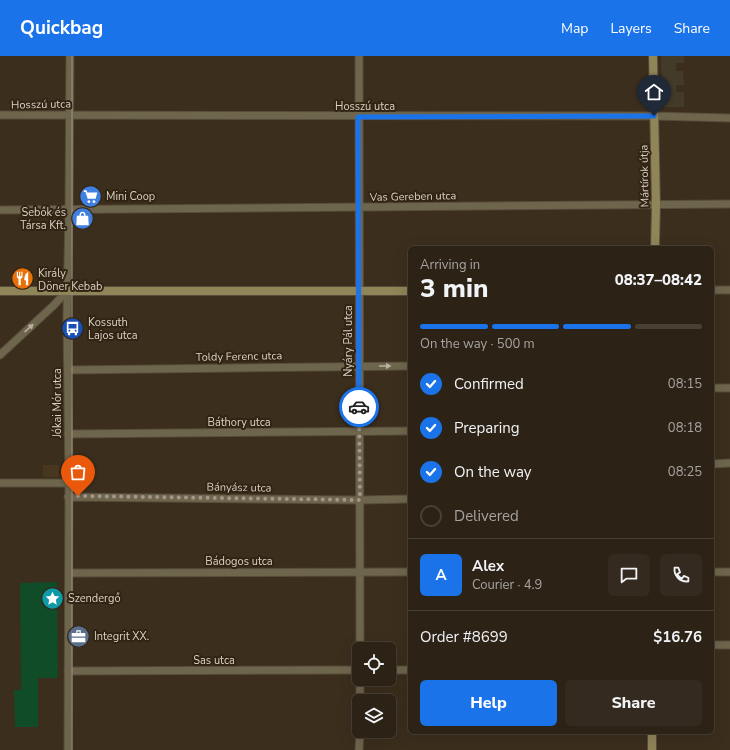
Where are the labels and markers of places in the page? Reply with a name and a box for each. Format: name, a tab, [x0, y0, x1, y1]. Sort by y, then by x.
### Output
pin	[637, 75, 671, 116]
supermarket icon: Mini Coop	[78, 183, 104, 209]
place label: Mini Coop	[106, 189, 155, 204]
place label: Sebők és Társa Kft.	[20, 205, 66, 233]
shop icon: Sebők és Társa Kft.	[69, 205, 95, 231]
restaurant icon: Király Döner Kebab	[9, 266, 35, 292]
place label: Király Döner Kebab	[38, 266, 102, 294]
bus stop icon: Kossuth Lajos utca	[59, 315, 85, 341]
place label: Kossuth Lajos utca	[88, 315, 138, 343]
pin	[61, 455, 95, 496]
place icon: Szendergő	[39, 585, 65, 611]
place label: Szendergő	[68, 591, 121, 606]
office icon: Integrit XX.	[66, 623, 92, 649]
place label: Integrit XX.	[94, 629, 149, 644]

